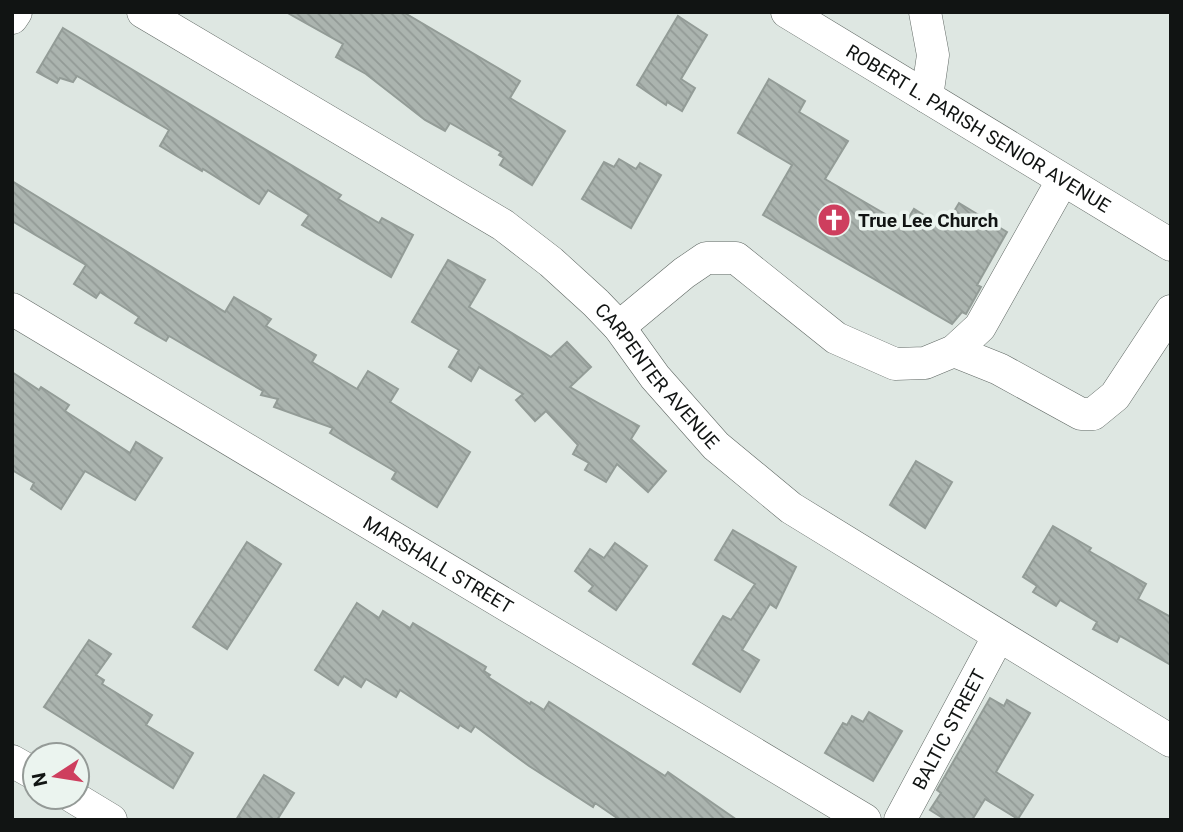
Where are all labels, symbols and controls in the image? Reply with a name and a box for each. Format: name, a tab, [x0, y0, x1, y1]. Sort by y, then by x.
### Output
street label: ROBERT L. PARISH SENIOR AVENUE	[842, 39, 1115, 217]
church icon: True Lee Church	[815, 201, 853, 239]
place label: True Lee Church	[858, 209, 998, 232]
street label: CARPENTER AVENUE	[590, 298, 724, 453]
street label: MARSHALL STREET	[359, 511, 518, 618]
street label: BALTIC STREET	[907, 665, 990, 793]
north arrow	[21, 741, 91, 811]
text: N	[27, 770, 53, 788]

